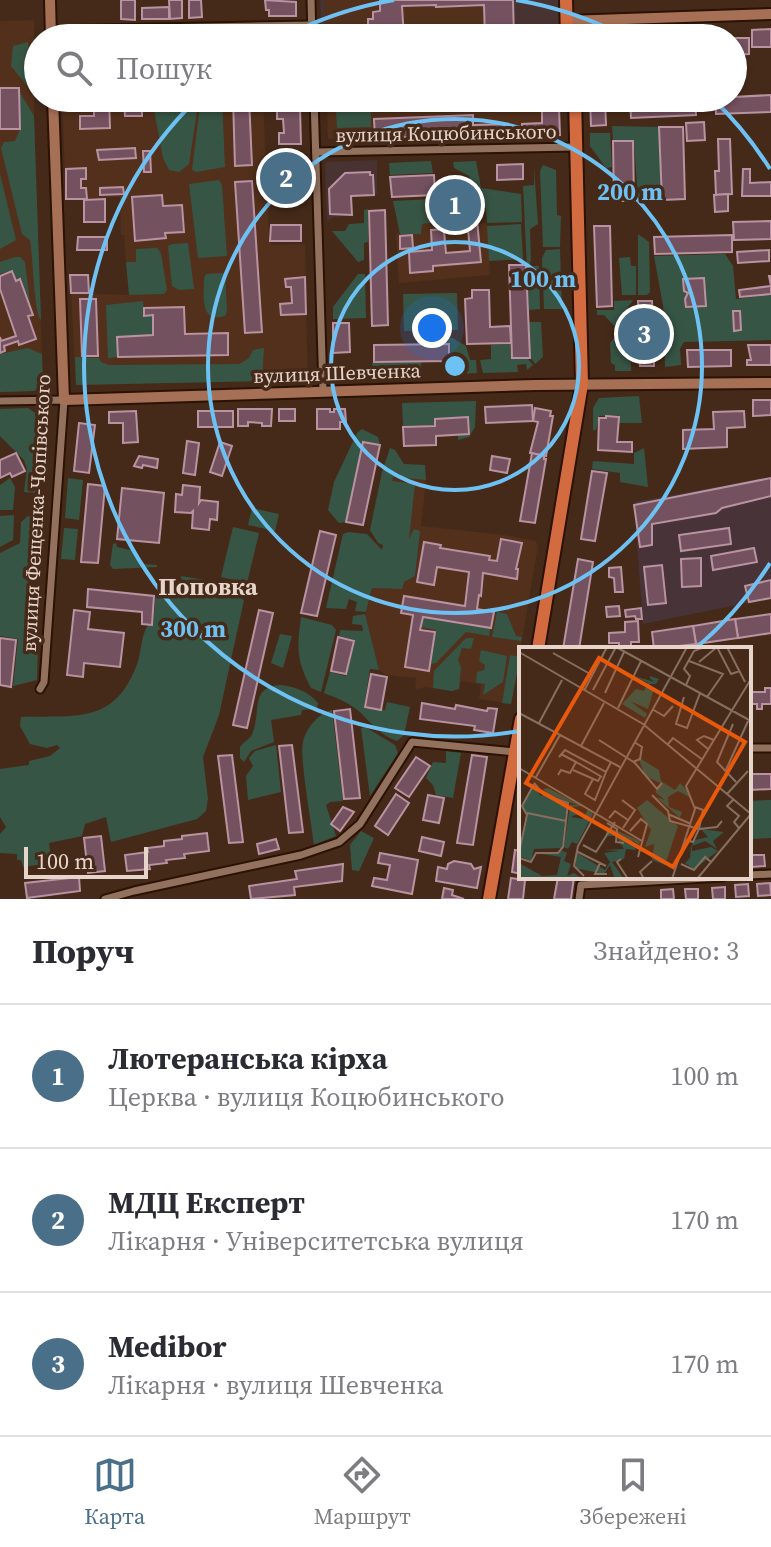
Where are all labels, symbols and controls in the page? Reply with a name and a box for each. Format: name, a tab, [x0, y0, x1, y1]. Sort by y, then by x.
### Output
search box	[24, 24, 747, 112]
icon: search	[52, 46, 96, 90]
text: Пошук	[116, 48, 212, 89]
street label: вулиця Коцюбинського	[335, 117, 557, 149]
pin: 2	[260, 148, 312, 208]
pin: 1	[429, 175, 481, 235]
text: 200 m	[597, 175, 663, 208]
text: 100 m	[510, 262, 576, 295]
pin: 3	[618, 304, 670, 364]
your location	[412, 308, 452, 348]
centre of rings	[441, 352, 469, 380]
street label: вулиця Шевченка	[253, 356, 422, 390]
street label: вулиця Фещенка-Чопівського	[15, 373, 57, 653]
district label: Поповка	[158, 570, 258, 603]
text: 300 m	[160, 612, 226, 645]
inset map	[519, 647, 751, 879]
scale bar	[24, 843, 148, 879]
text: 100 m	[36, 846, 94, 876]
text: Поруч	[32, 928, 134, 974]
text: Знайдено: 3	[593, 933, 739, 969]
text: Лютеранська кірха	[108, 1038, 388, 1079]
text: 1	[51, 1058, 65, 1094]
text: 100 m	[671, 1058, 739, 1094]
text: Церква · вулиця Коцюбинського	[108, 1079, 505, 1115]
text: МДЦ Експерт	[108, 1182, 305, 1223]
text: 2	[51, 1202, 65, 1238]
text: 170 m	[671, 1202, 739, 1238]
text: Лікарня · Університетська вулиця	[108, 1223, 524, 1259]
text: Medibor	[108, 1326, 226, 1367]
text: 3	[51, 1346, 65, 1382]
text: 170 m	[671, 1346, 739, 1382]
text: Лікарня · вулиця Шевченка	[108, 1367, 444, 1403]
tab: Карта	[84, 1453, 145, 1531]
tab: Маршрут	[314, 1453, 411, 1531]
tab: Збережені	[580, 1453, 687, 1531]

